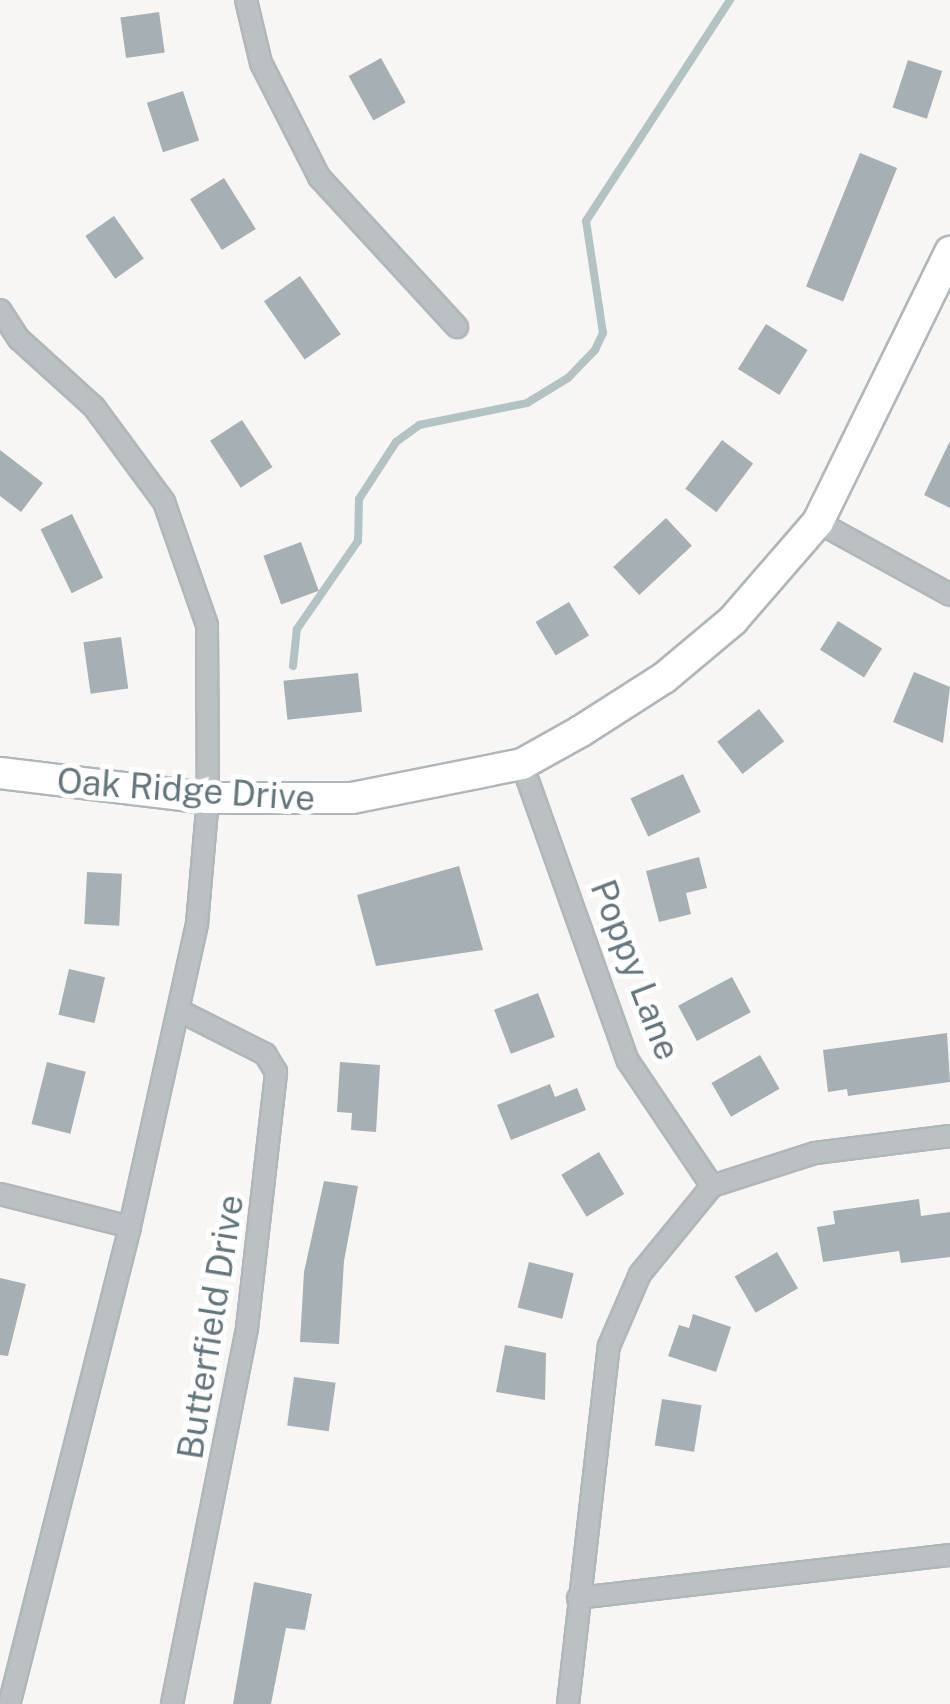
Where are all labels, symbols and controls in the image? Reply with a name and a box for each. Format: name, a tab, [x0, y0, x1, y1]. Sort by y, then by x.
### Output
street label: Oak Ridge Drive	[55, 760, 317, 820]
street label: Poppy Lane	[581, 874, 689, 1066]
street label: Butterfield Drive	[169, 1192, 253, 1462]

